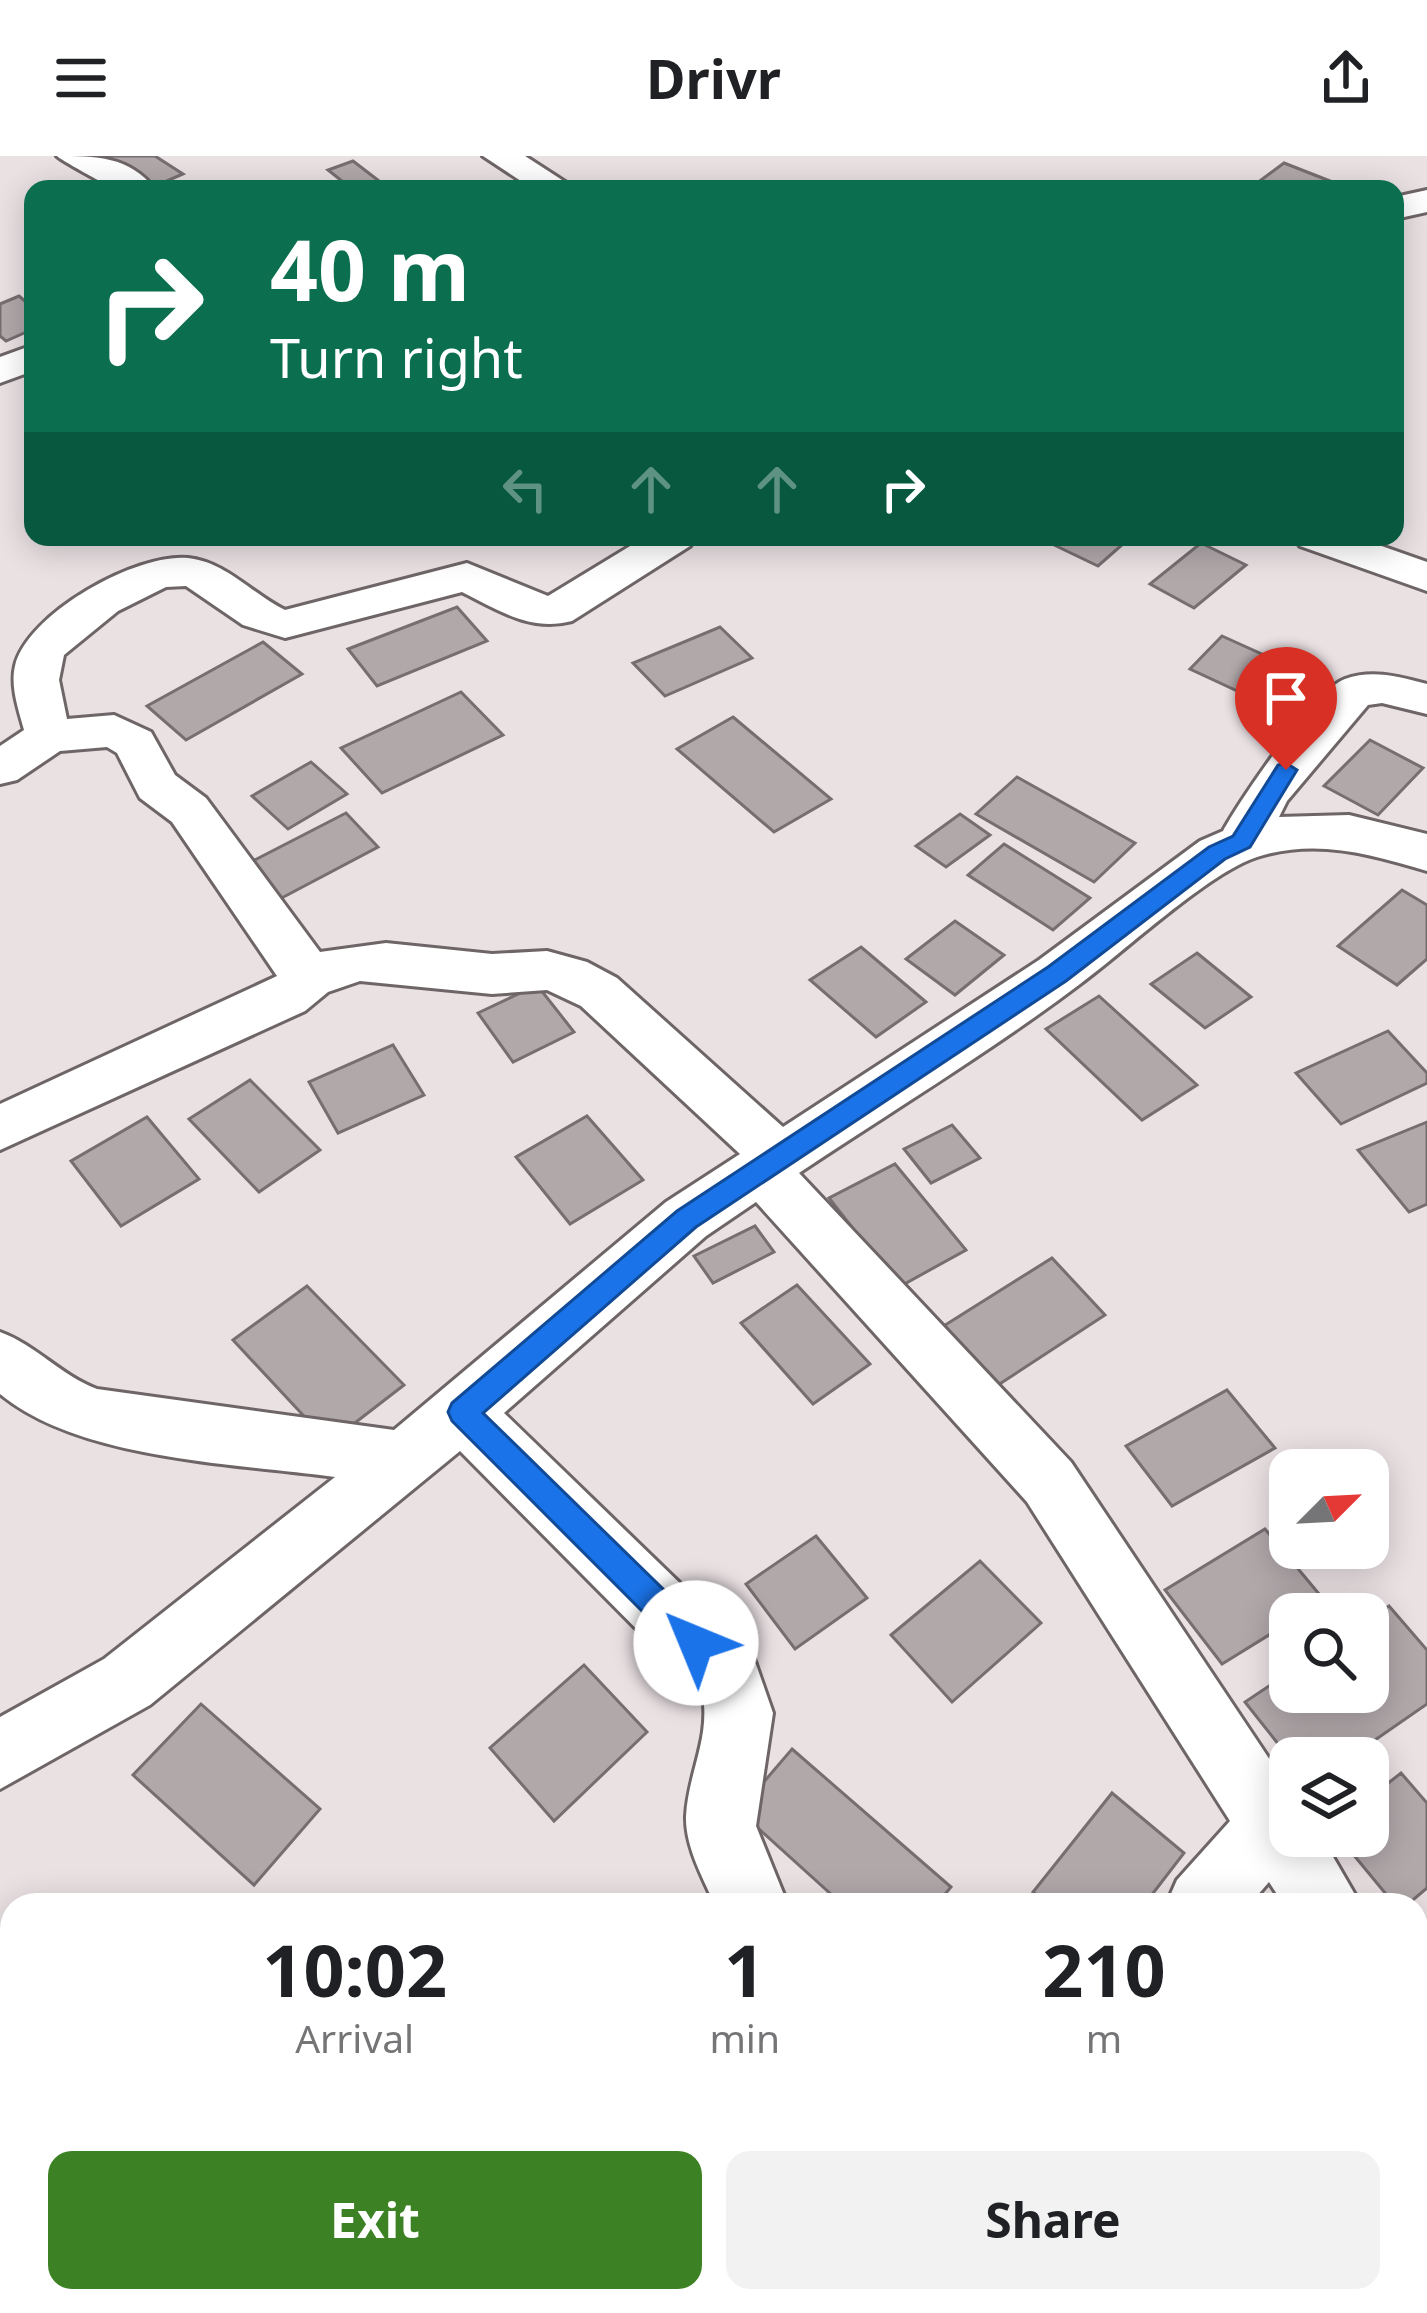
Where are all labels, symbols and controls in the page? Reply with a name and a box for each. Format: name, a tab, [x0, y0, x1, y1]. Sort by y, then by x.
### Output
text: Drivr	[646, 41, 781, 115]
icon: menu	[48, 45, 114, 111]
icon: share	[1313, 45, 1379, 111]
text: 40 m	[270, 211, 470, 326]
icon: right	[72, 228, 228, 384]
text: Turn right	[270, 320, 523, 394]
icon: left	[492, 456, 558, 522]
icon: ahead	[618, 456, 684, 522]
icon: ahead	[744, 456, 810, 522]
icon: right	[870, 456, 936, 522]
pin	[1235, 647, 1337, 770]
icon: arrive	[1253, 665, 1319, 731]
north arrow	[1269, 1449, 1389, 1569]
map controls	[1269, 1449, 1389, 1857]
position arrow	[633, 1580, 759, 1706]
button: search	[1269, 1593, 1389, 1713]
button: layers	[1269, 1737, 1389, 1857]
text: 10:02	[262, 1920, 447, 2018]
text: 1	[724, 1920, 765, 2018]
text: 210	[1042, 1920, 1166, 2018]
text: Arrival	[295, 2011, 414, 2064]
text: min	[709, 2011, 780, 2064]
text: m	[1086, 2011, 1122, 2064]
button: Exit	[48, 2151, 702, 2289]
button: Share	[726, 2151, 1380, 2289]

